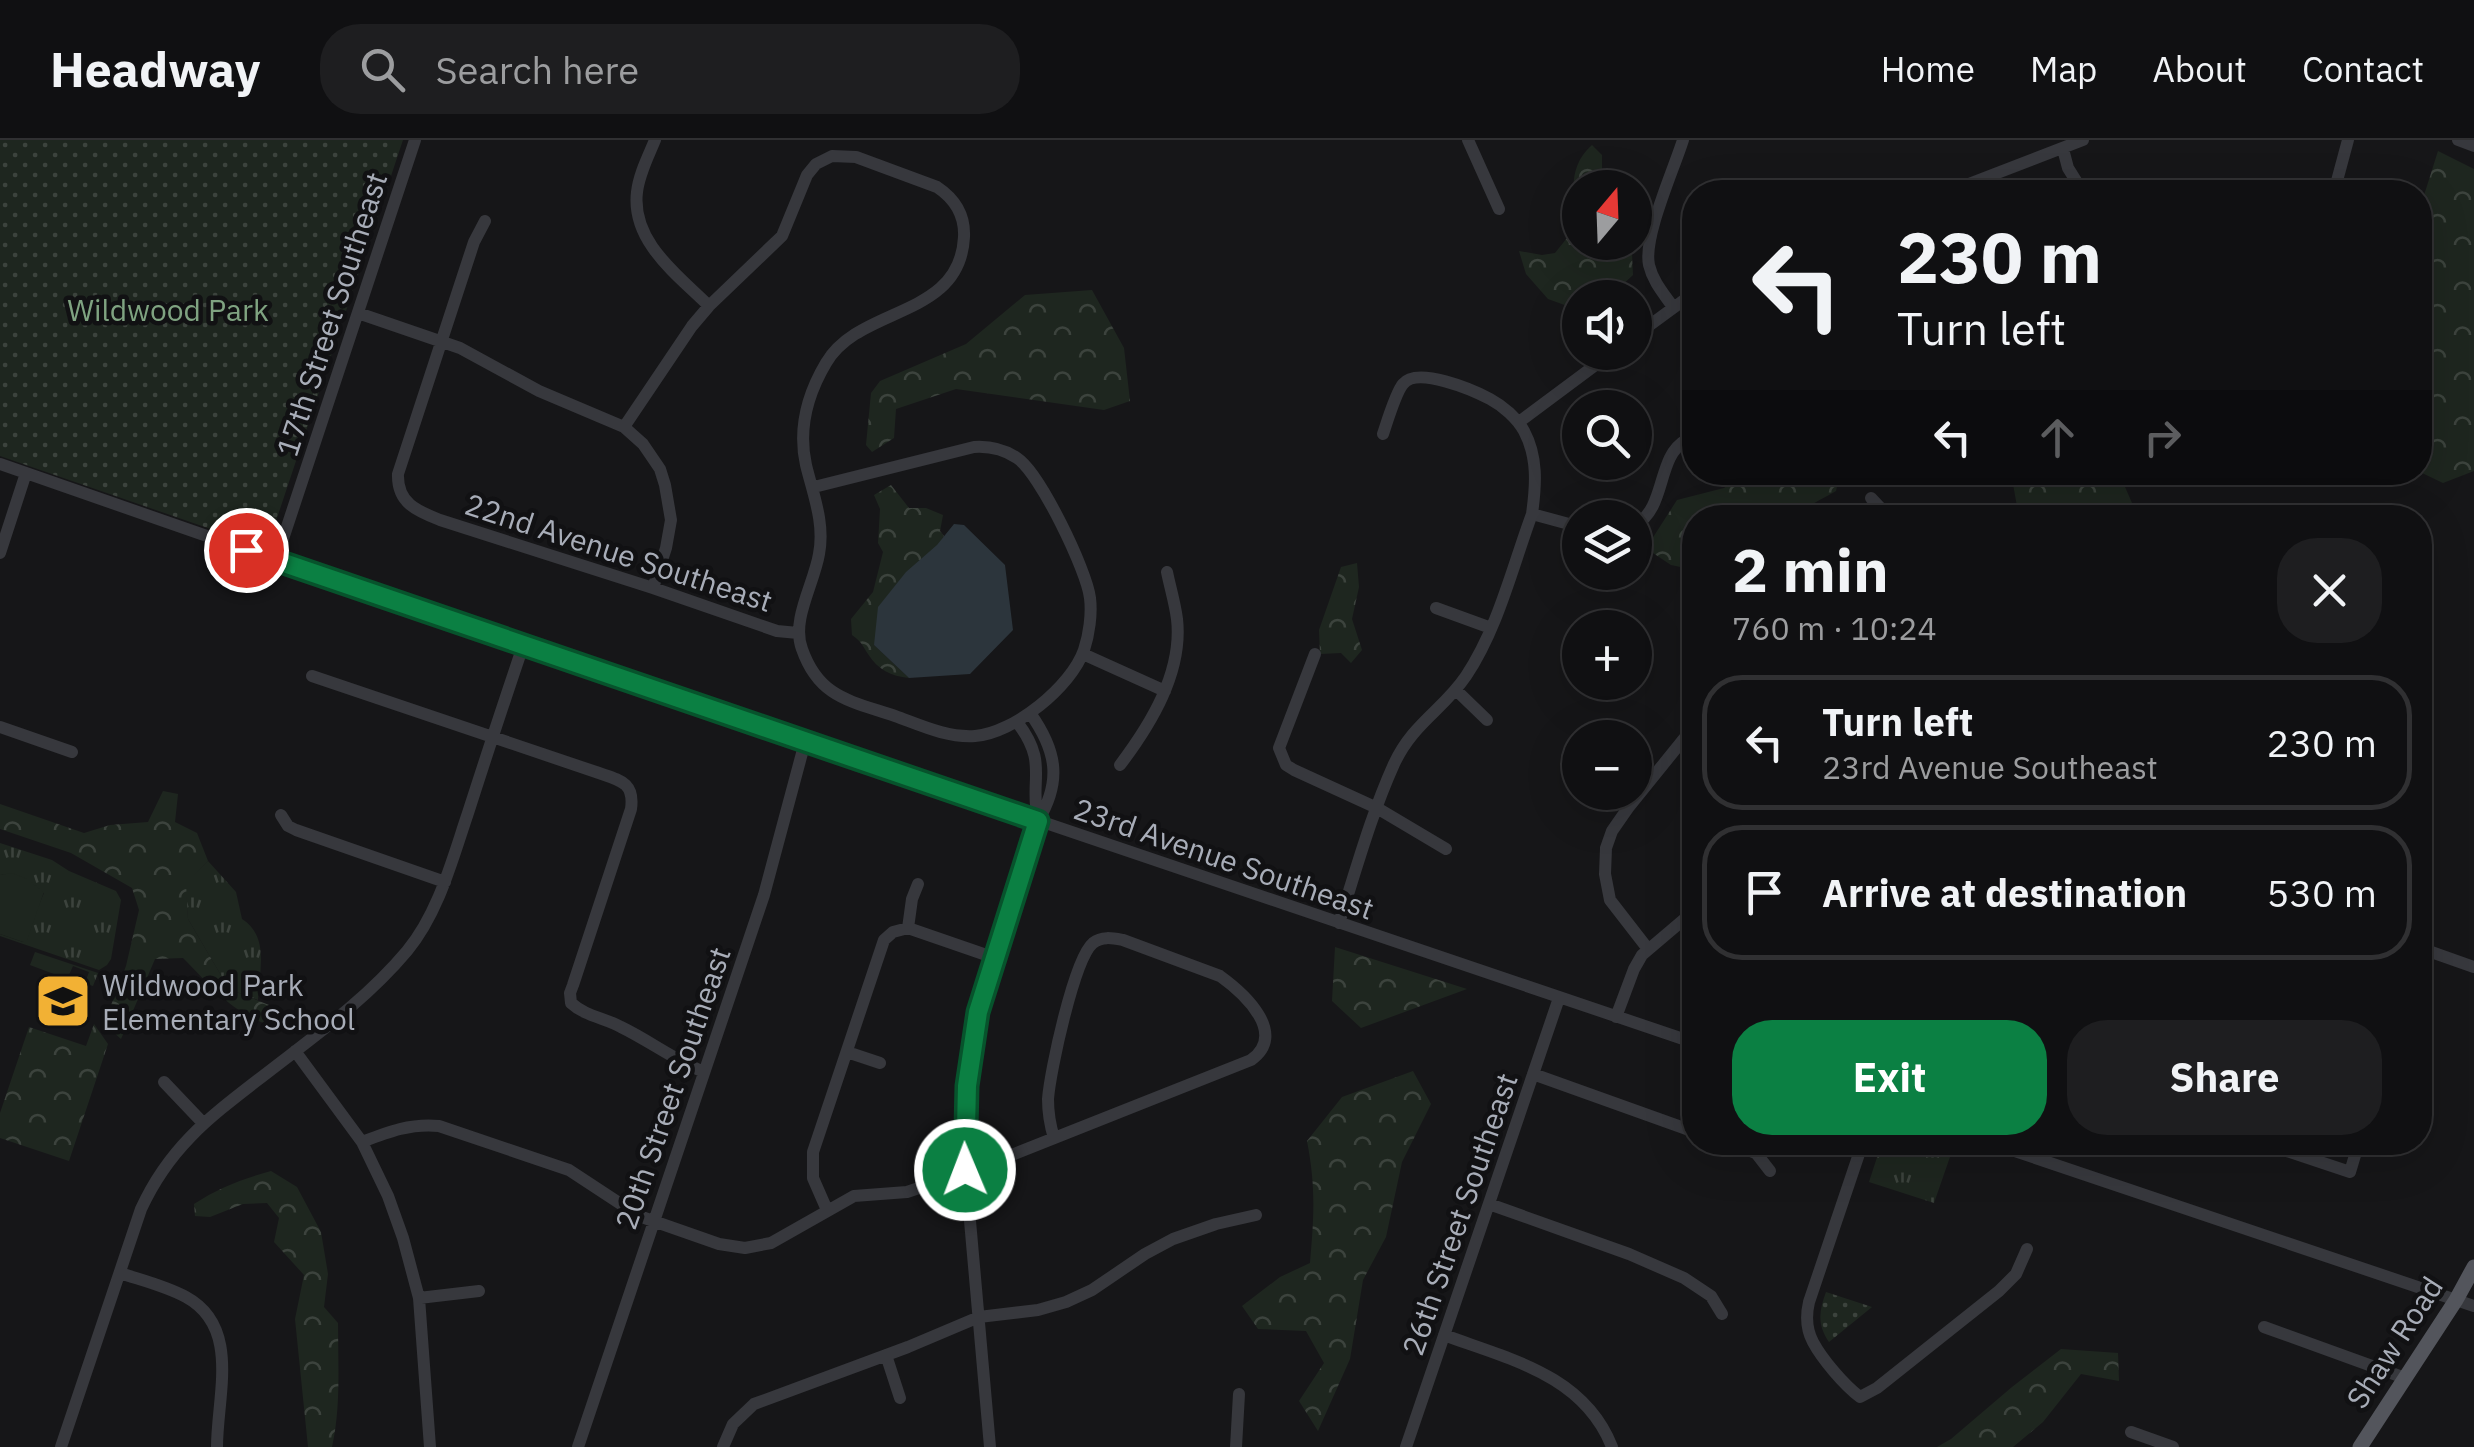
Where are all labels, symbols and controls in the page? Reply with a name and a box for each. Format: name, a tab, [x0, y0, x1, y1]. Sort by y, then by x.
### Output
search box	[320, 24, 1020, 114]
text: Headway	[50, 38, 260, 100]
icon: search	[355, 42, 410, 97]
text: Search here	[435, 45, 639, 94]
text: Home	[1881, 46, 1975, 92]
text: Map	[2030, 46, 2097, 92]
text: About	[2152, 46, 2247, 92]
text: Contact	[2302, 46, 2424, 92]
street label: 17th Street Southeast	[267, 167, 395, 461]
north arrow	[1562, 170, 1652, 260]
map controls	[1562, 170, 1652, 810]
text: 230 m	[1897, 211, 2102, 302]
icon: left	[1732, 220, 1862, 350]
button: sound	[1562, 280, 1652, 370]
park label: Wildwood Park	[67, 290, 269, 329]
text: Turn left	[1897, 299, 2066, 357]
button: search	[1562, 390, 1652, 480]
icon: left	[1925, 410, 1980, 465]
icon: ahead	[2030, 410, 2085, 465]
icon: right	[2135, 410, 2190, 465]
street label: 22nd Avenue Southeast	[460, 484, 778, 620]
button: layers	[1562, 500, 1652, 590]
pin	[204, 508, 289, 593]
icon: arrive	[219, 523, 274, 578]
text: 2 min	[1732, 530, 1889, 609]
button: close	[2277, 538, 2382, 643]
text: 760 m · 10:24	[1732, 607, 1937, 649]
button: +	[1562, 610, 1652, 700]
text: Turn left	[1822, 697, 1973, 746]
icon: left	[1737, 715, 1792, 770]
text: 230 m	[2266, 718, 2377, 767]
button: −	[1562, 720, 1652, 810]
text: 23rd Avenue Southeast	[1822, 746, 2158, 788]
street label: 23rd Avenue Southeast	[1069, 788, 1379, 928]
icon: arrive	[1737, 865, 1792, 920]
text: Arrive at destination	[1822, 868, 2187, 917]
text: 530 m	[2266, 868, 2377, 917]
street label: 20th Street Southeast	[605, 942, 739, 1234]
place label: Wildwood Park Elementary School	[102, 965, 355, 1038]
school or university icon: Wildwood Park Elementary School	[33, 971, 93, 1031]
button: Exit	[1732, 1020, 2047, 1135]
button: Share	[2067, 1020, 2382, 1135]
street label: 26th Street Southeast	[1392, 1068, 1526, 1360]
position arrow	[913, 1118, 1017, 1222]
street label: Shaw Road	[2337, 1269, 2451, 1415]

